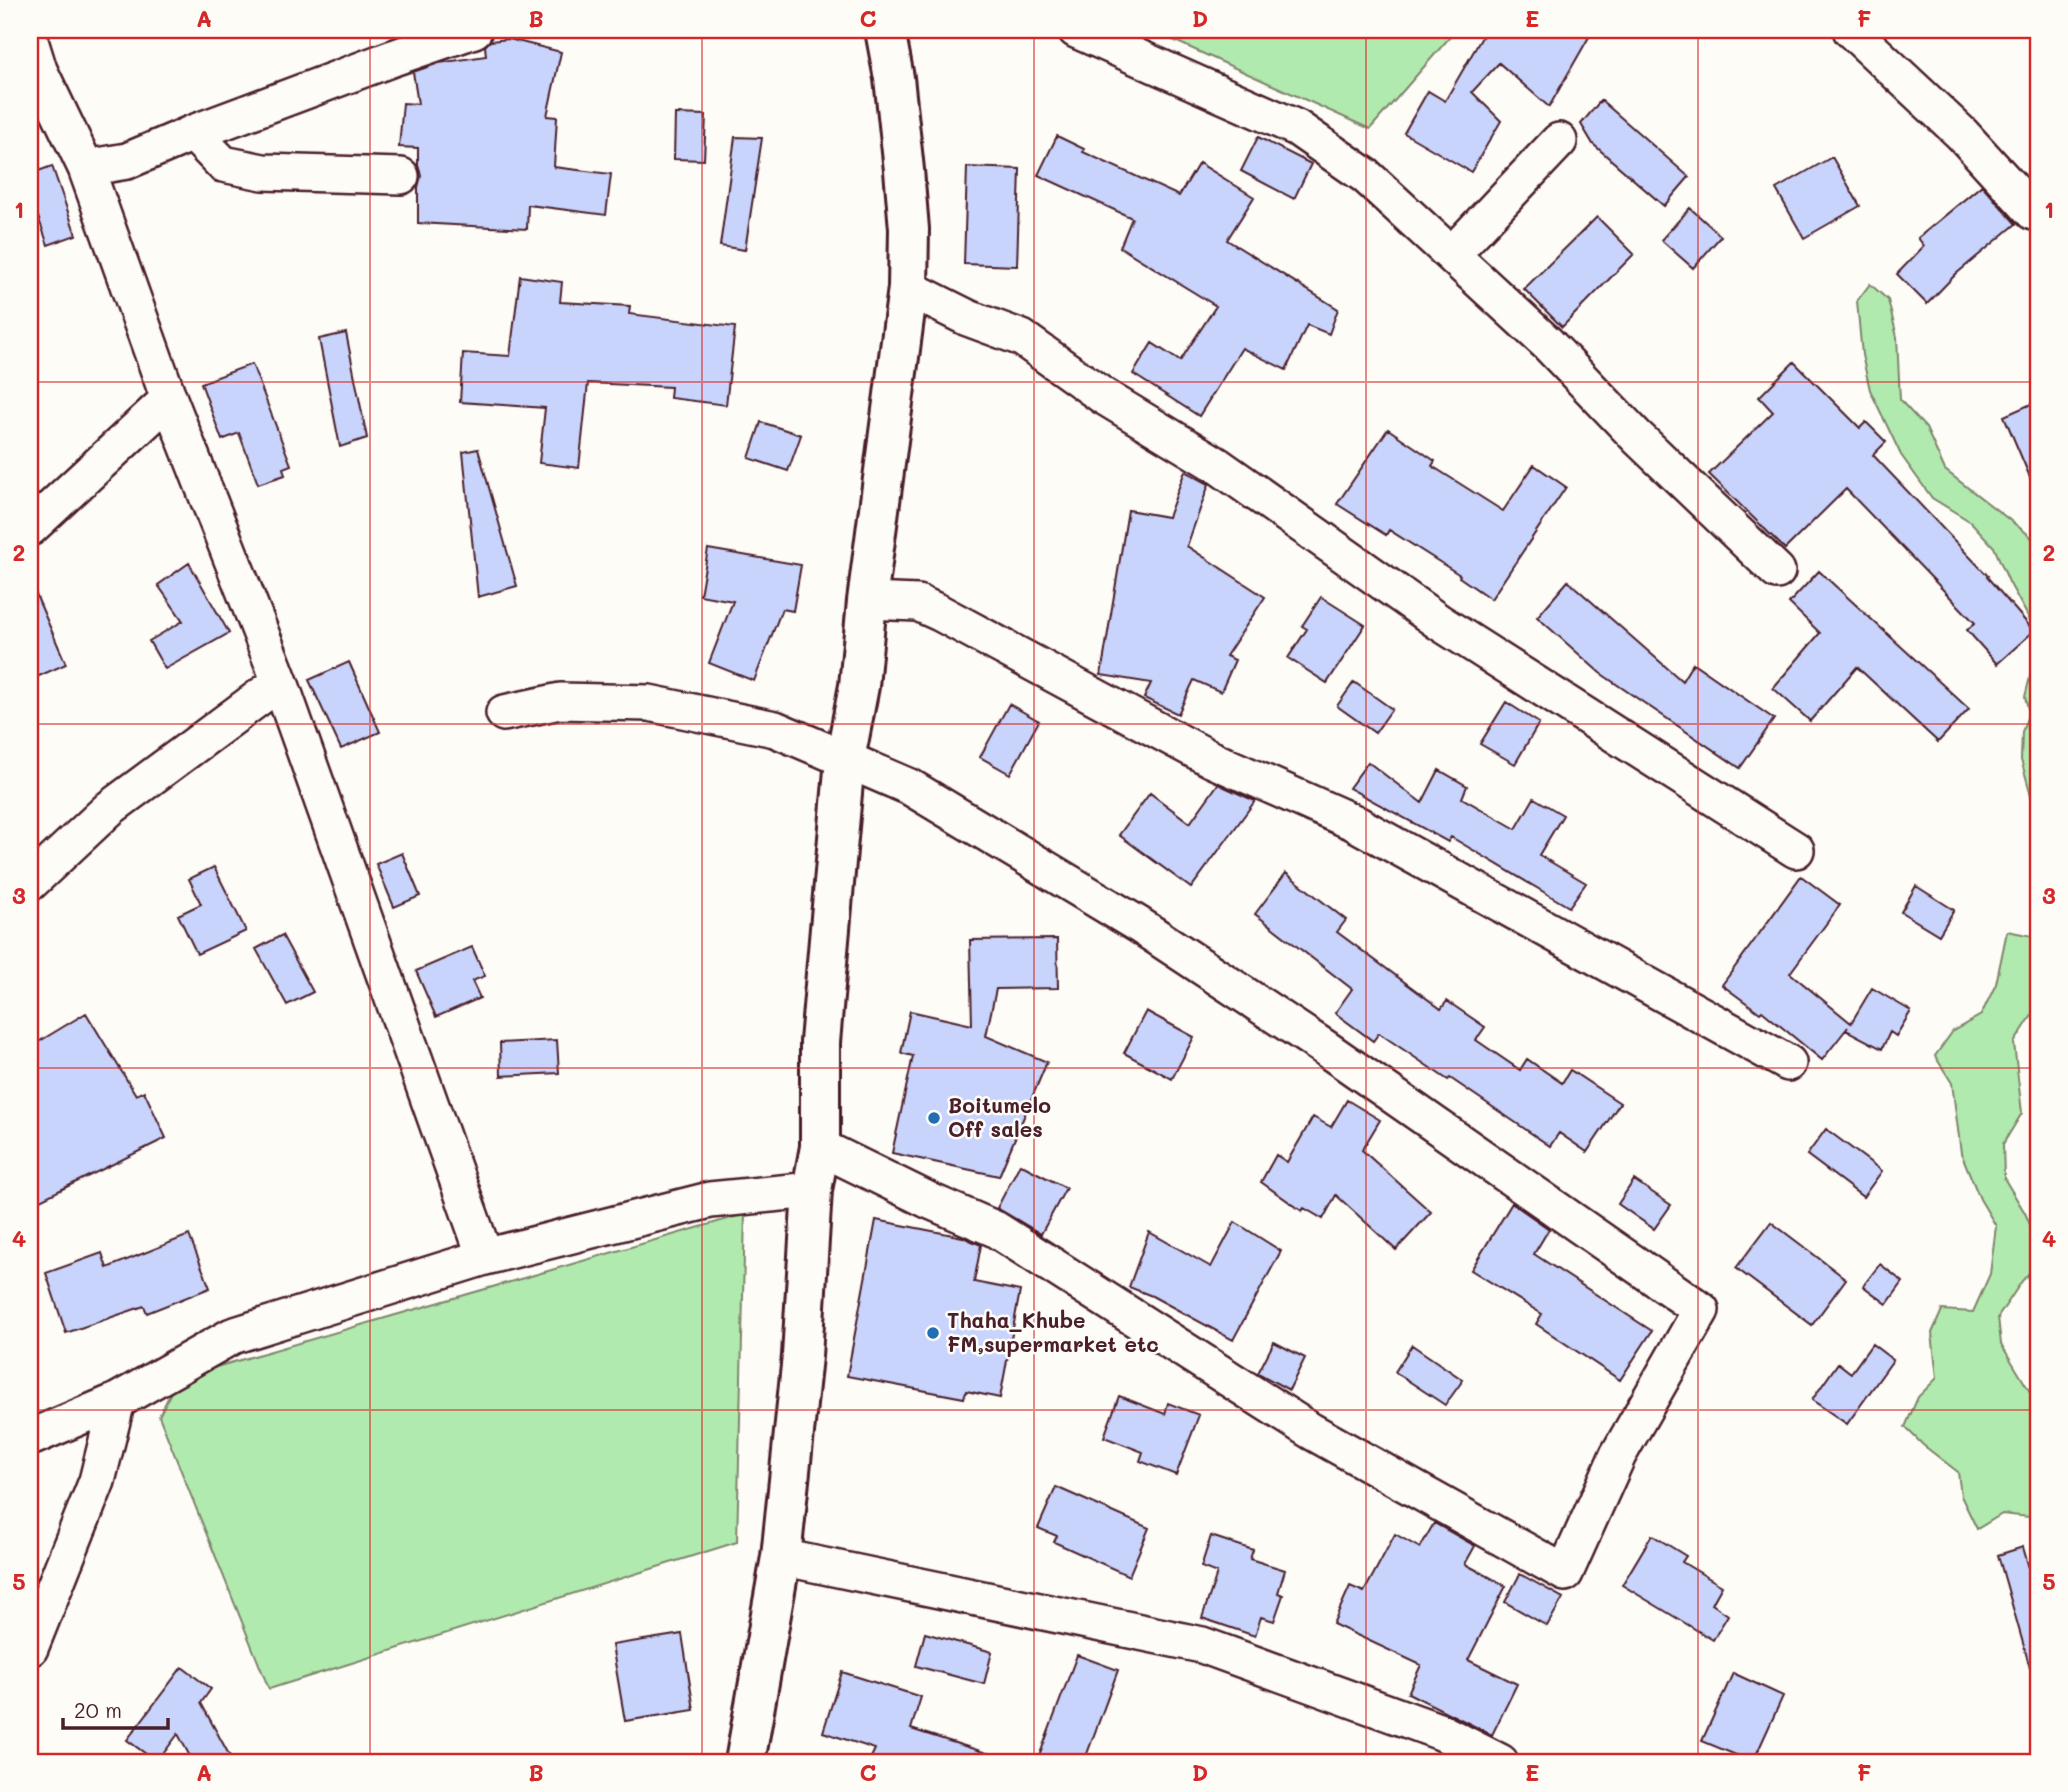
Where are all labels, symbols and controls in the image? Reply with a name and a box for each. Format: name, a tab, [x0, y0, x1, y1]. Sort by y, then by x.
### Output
text: A	[196, 3, 212, 33]
text: B	[528, 3, 544, 33]
text: C	[859, 3, 877, 33]
text: D	[1192, 3, 1208, 33]
text: E	[1525, 3, 1539, 33]
text: F	[1857, 3, 1871, 33]
text: 1	[14, 194, 24, 224]
text: 1	[2044, 194, 2054, 224]
text: 2	[13, 537, 25, 567]
text: 2	[2043, 537, 2055, 567]
text: 3	[12, 880, 26, 910]
text: 3	[2042, 880, 2056, 910]
place label: Boitumelo Off sales	[948, 1091, 1051, 1142]
marker: Boitumelo Off sales	[926, 1110, 942, 1126]
text: 4	[12, 1223, 26, 1253]
text: 4	[2042, 1223, 2056, 1253]
place label: Thaha_Khube FM,supermarket etc	[947, 1306, 1159, 1357]
marker: Thaha_Khube FM,supermarket etc	[925, 1325, 941, 1341]
text: 5	[12, 1566, 26, 1596]
text: 5	[2042, 1566, 2056, 1596]
scale bar	[63, 1687, 168, 1731]
text: 20 m	[74, 1696, 122, 1723]
text: A	[196, 1757, 212, 1787]
text: B	[528, 1757, 544, 1787]
text: C	[859, 1757, 877, 1787]
text: D	[1192, 1757, 1208, 1787]
text: E	[1525, 1757, 1539, 1787]
text: F	[1857, 1757, 1871, 1787]

